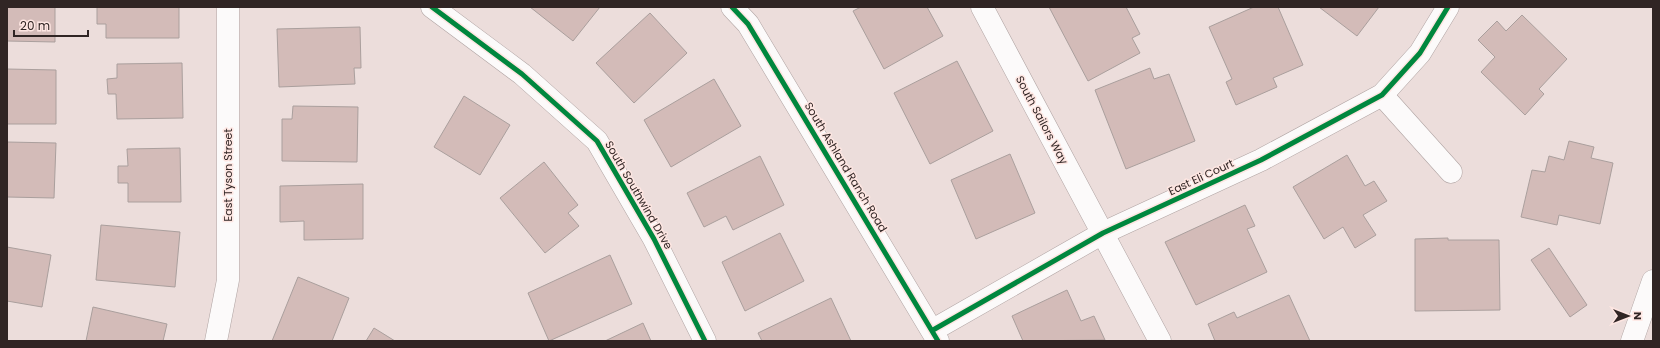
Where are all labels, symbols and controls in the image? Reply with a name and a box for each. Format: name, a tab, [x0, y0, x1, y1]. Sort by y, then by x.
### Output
scale bar	[14, 12, 88, 38]
text: 20 m	[20, 17, 50, 34]
street label: South Sailors Way	[1012, 73, 1072, 168]
street label: South Ashland Ranch Road	[801, 99, 891, 235]
street label: East Tyson Street	[220, 129, 236, 221]
street label: South Southwind Drive	[601, 138, 677, 252]
street label: East Eli Court	[1166, 155, 1236, 199]
north arrow	[1608, 296, 1648, 336]
text: N	[1630, 312, 1646, 320]

